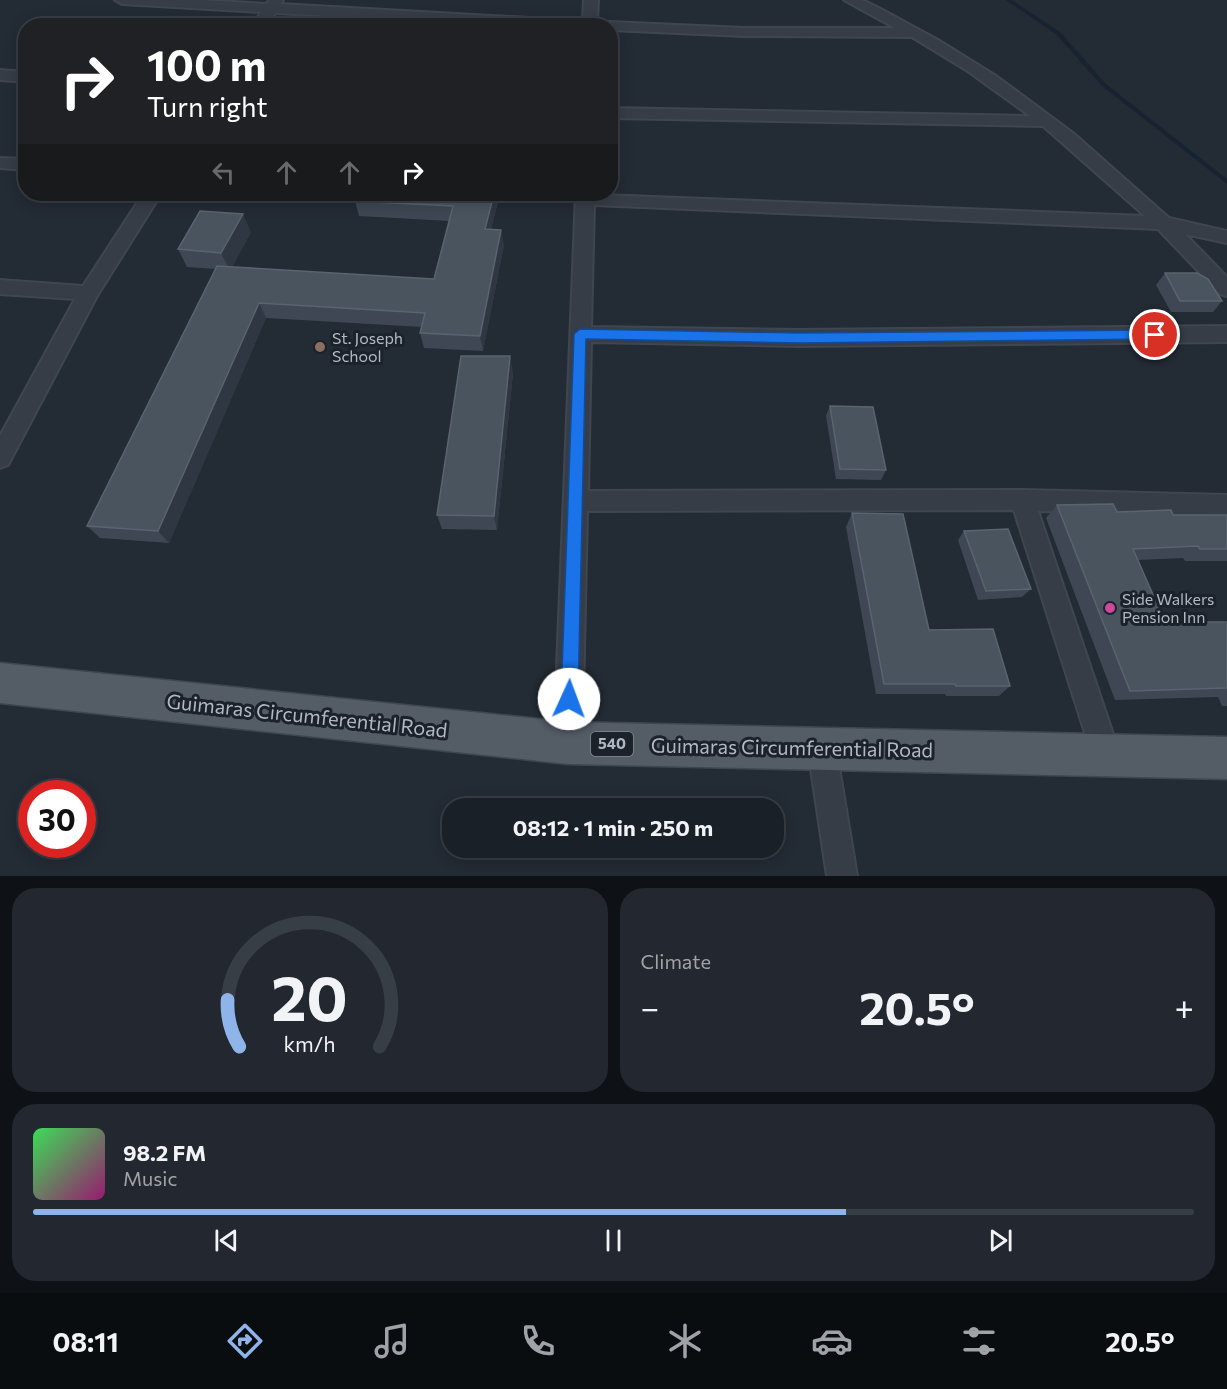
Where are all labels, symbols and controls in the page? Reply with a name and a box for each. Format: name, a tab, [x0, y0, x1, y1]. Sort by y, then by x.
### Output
text: 100 m	[147, 38, 267, 90]
icon: right	[48, 42, 126, 120]
text: Turn right	[147, 90, 267, 123]
icon: left	[207, 156, 240, 189]
icon: ahead	[270, 156, 303, 189]
icon: ahead	[333, 156, 366, 189]
icon: right	[396, 156, 429, 189]
pin	[1129, 309, 1180, 360]
icon: arrive	[1138, 318, 1171, 351]
place label: St. Joseph School	[332, 328, 403, 365]
marker: St. Joseph School	[313, 340, 327, 354]
place label: Side Walkers Pension Inn	[1122, 589, 1214, 626]
marker: Side Walkers Pension Inn	[1103, 601, 1117, 615]
position arrow	[537, 667, 601, 731]
street label: Guimaras Circumferential Road	[166, 688, 449, 742]
road number: 540	[591, 732, 633, 756]
street label: Guimaras Circumferential Road	[651, 733, 933, 761]
speed limit sign: 30	[18, 780, 96, 858]
text: 08:12 · 1 min · 250 m	[513, 814, 713, 841]
text: Climate	[641, 949, 711, 973]
text: 20	[271, 958, 348, 1034]
text: 20.5°	[859, 979, 975, 1034]
text: −	[641, 986, 659, 1027]
text: +	[1175, 986, 1194, 1027]
text: km/h	[284, 1030, 336, 1056]
text: 98.2 FM	[123, 1139, 206, 1166]
text: Music	[123, 1166, 177, 1190]
icon: previous	[210, 1224, 243, 1257]
icon: pause	[597, 1224, 630, 1257]
icon: next	[984, 1224, 1017, 1257]
icon: directions	[224, 1320, 266, 1362]
icon: music	[371, 1320, 413, 1362]
icon: phone	[517, 1320, 559, 1362]
icon: climate	[664, 1320, 706, 1362]
icon: car	[811, 1320, 853, 1362]
icon: filters	[958, 1320, 1000, 1362]
text: 08:11	[52, 1325, 119, 1358]
text: 20.5°	[1105, 1325, 1174, 1358]

